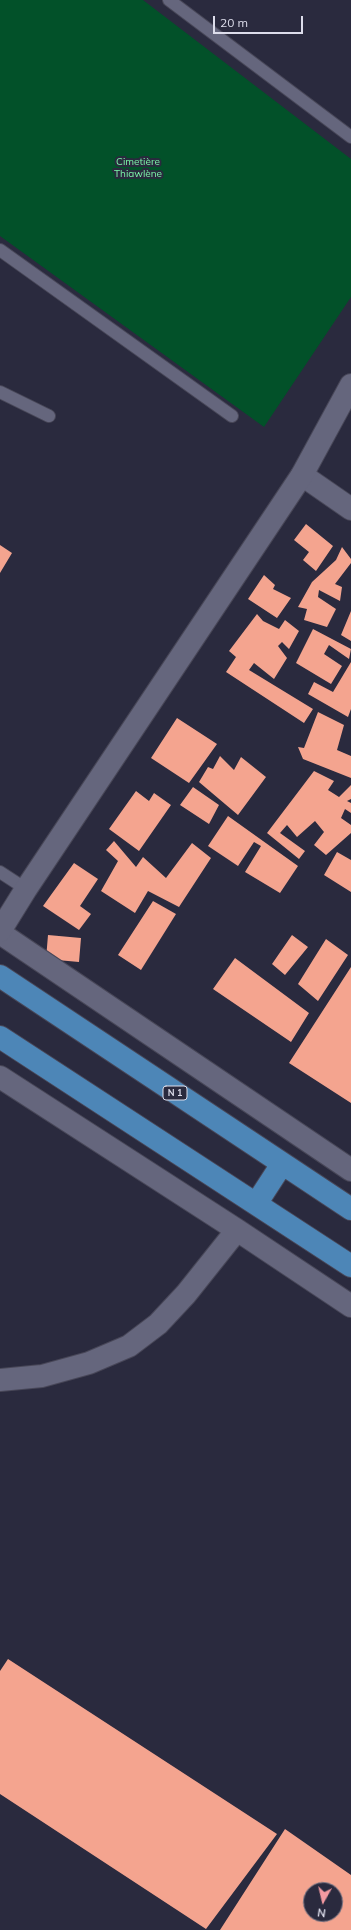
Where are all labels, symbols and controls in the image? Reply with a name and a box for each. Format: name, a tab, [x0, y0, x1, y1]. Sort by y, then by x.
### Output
scale bar	[215, 8, 305, 34]
text: 20 m	[220, 15, 248, 30]
park label: Cimetière Thiawlène	[114, 156, 162, 180]
road number: N 1	[163, 1086, 187, 1100]
north arrow	[303, 1882, 343, 1922]
text: N	[316, 1905, 327, 1920]

